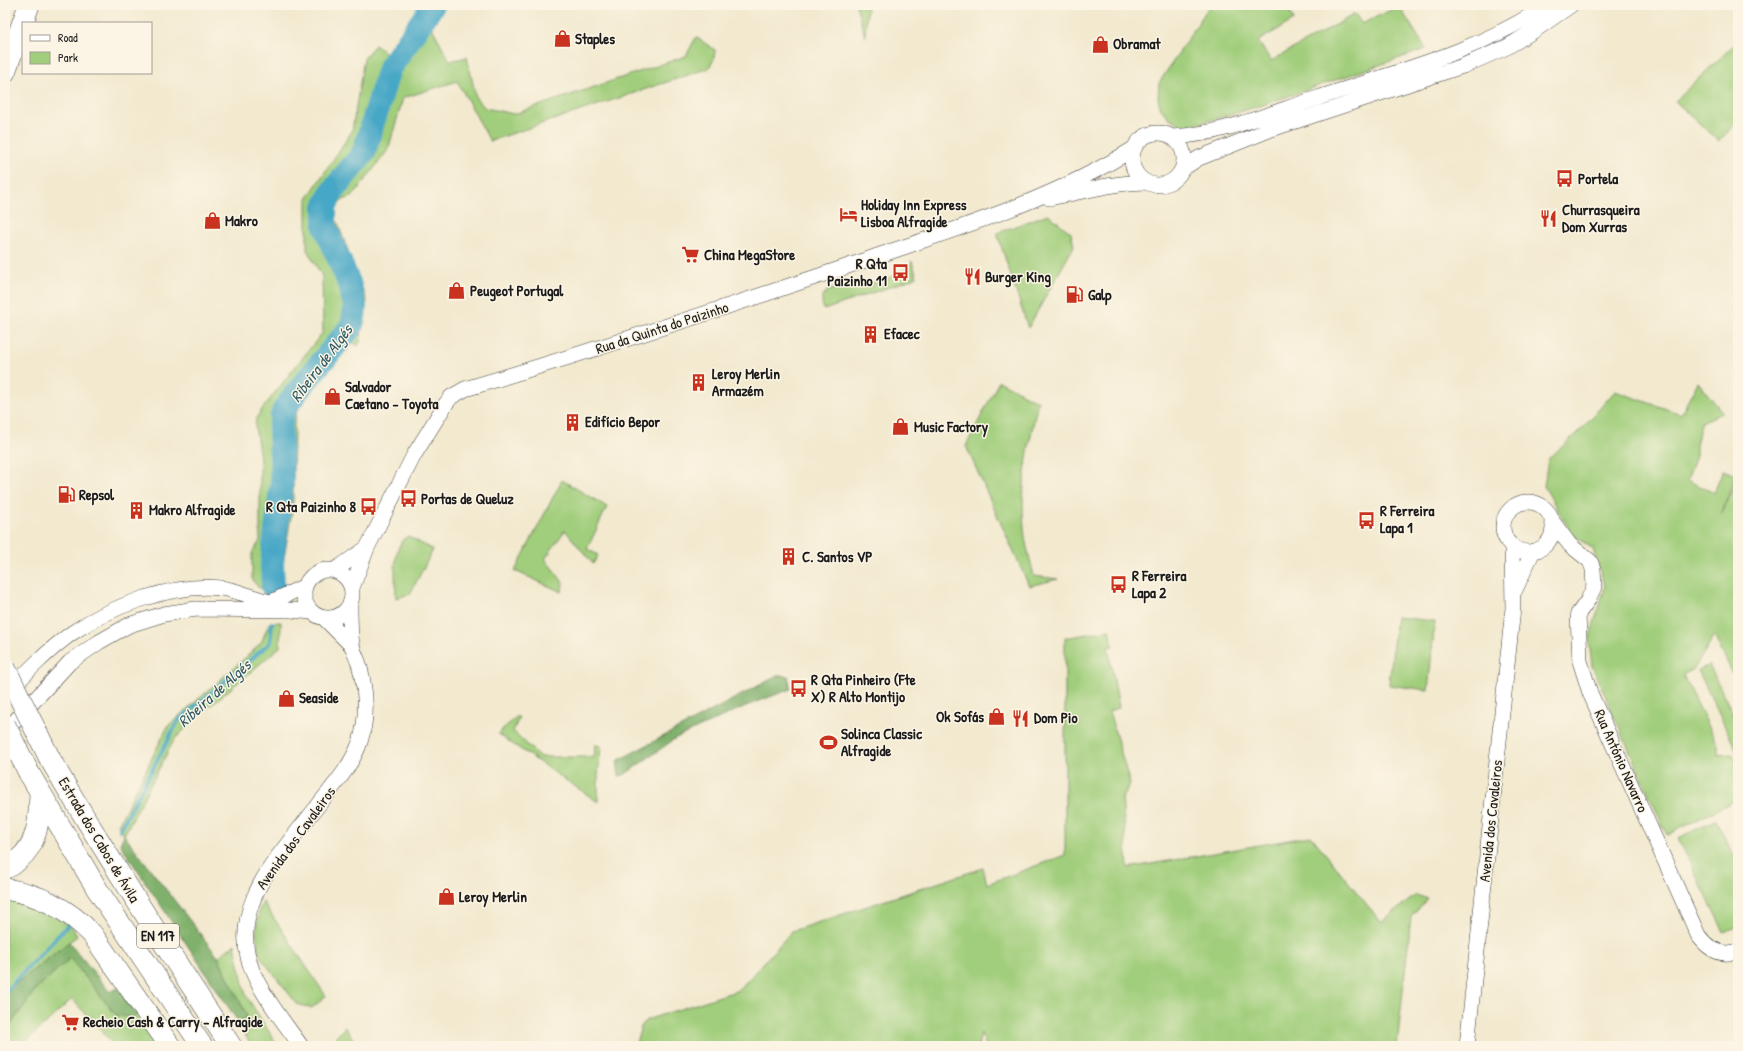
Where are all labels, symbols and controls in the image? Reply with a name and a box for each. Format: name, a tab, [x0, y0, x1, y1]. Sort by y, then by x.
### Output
legend	[22, 22, 152, 74]
place label: Staples	[575, 28, 615, 50]
text: Road	[58, 29, 78, 46]
shop icon: Staples	[552, 29, 572, 49]
place label: Obramat	[1113, 33, 1161, 54]
shop icon: Obramat	[1090, 34, 1110, 54]
text: Park	[58, 49, 78, 66]
place label: Portela	[1578, 168, 1618, 189]
bus stop icon: Portela	[1555, 169, 1575, 189]
place label: Holiday Inn Express Lisboa Alfragide	[861, 194, 967, 233]
place label: Churrasqueira Dom Xurras	[1562, 199, 1640, 237]
hotel icon: Holiday Inn Express Lisboa Alfragide	[838, 204, 858, 224]
restaurant icon: Churrasqueira Dom Xurras	[1539, 209, 1559, 229]
place label: Makro	[225, 210, 258, 231]
shop icon: Makro	[202, 211, 222, 231]
place label: China MegaStore	[704, 244, 795, 266]
supermarket icon: China MegaStore	[681, 245, 701, 265]
place label: R Qta Paizinho 11	[827, 253, 888, 291]
bus stop icon: R Qta Paizinho 11	[890, 263, 910, 283]
place label: Burger King	[985, 266, 1051, 288]
restaurant icon: Burger King	[962, 267, 982, 287]
place label: Peugeot Portugal	[470, 280, 564, 302]
shop icon: Peugeot Portugal	[447, 281, 467, 301]
place label: Galp	[1088, 284, 1112, 306]
fuel station icon: Galp	[1065, 285, 1085, 305]
street label: Rua da Quinta do Paizinho	[593, 296, 731, 359]
water label: Ribeira de Algés	[285, 318, 358, 406]
place label: Efacec	[884, 323, 921, 344]
building icon: Efacec	[861, 324, 881, 344]
place label: Leroy Merlin Armazém	[712, 363, 780, 401]
building icon: Leroy Merlin Armazém	[689, 373, 709, 393]
place label: Salvador Caetano - Toyota	[345, 376, 439, 415]
shop icon: Salvador Caetano - Toyota	[322, 386, 342, 406]
place label: Edifício Bepor	[585, 411, 660, 433]
building icon: Edifício Bepor	[562, 412, 582, 432]
place label: Music Factory	[914, 416, 989, 438]
shop icon: Music Factory	[891, 417, 911, 437]
place label: Repsol	[79, 484, 115, 506]
fuel station icon: Repsol	[56, 485, 76, 505]
place label: Portas de Queluz	[421, 488, 514, 509]
bus stop icon: Portas de Queluz	[398, 489, 418, 509]
place label: R Qta Paizinho 8	[266, 496, 356, 517]
bus stop icon: R Qta Paizinho 8	[359, 497, 379, 517]
place label: Makro Alfragide	[149, 499, 236, 521]
building icon: Makro Alfragide	[126, 500, 146, 520]
place label: R Ferreira Lapa 1	[1380, 500, 1435, 539]
bus stop icon: R Ferreira Lapa 1	[1357, 510, 1377, 530]
place label: C. Santos VP	[802, 546, 873, 567]
building icon: C. Santos VP	[779, 547, 799, 567]
place label: R Ferreira Lapa 2	[1132, 565, 1187, 604]
bus stop icon: R Ferreira Lapa 2	[1109, 575, 1129, 595]
water label: Ribeira de Algés	[173, 653, 257, 732]
place label: R Qta Pinheiro (Fte X) R Alto Montijo	[811, 669, 916, 707]
bus stop icon: R Qta Pinheiro (Fte X) R Alto Montijo	[788, 679, 808, 699]
place label: Seaside	[299, 687, 339, 708]
shop icon: Seaside	[276, 688, 296, 708]
place label: Ok Sofás	[936, 706, 984, 727]
street label: Rua António Navarro	[1589, 706, 1654, 816]
shop icon: Ok Sofás	[987, 707, 1007, 727]
place label: Dom Pio	[1034, 707, 1077, 728]
restaurant icon: Dom Pio	[1011, 708, 1031, 728]
place label: Solinca Classic Alfragide	[841, 723, 923, 762]
sports icon: Solinca Classic Alfragide	[818, 733, 838, 753]
street label: Avenida dos Cavaleiros	[1474, 759, 1507, 883]
street label: Estrada dos Cabos de Ávila	[54, 773, 145, 906]
street label: Avenida dos Cavaleiros	[251, 782, 340, 893]
place label: Leroy Merlin	[459, 886, 527, 908]
shop icon: Leroy Merlin	[436, 887, 456, 907]
road number: EN 117	[137, 924, 179, 948]
place label: Recheio Cash & Carry - Alfragide	[83, 1011, 263, 1033]
supermarket icon: Recheio Cash & Carry - Alfragide	[60, 1012, 80, 1032]

